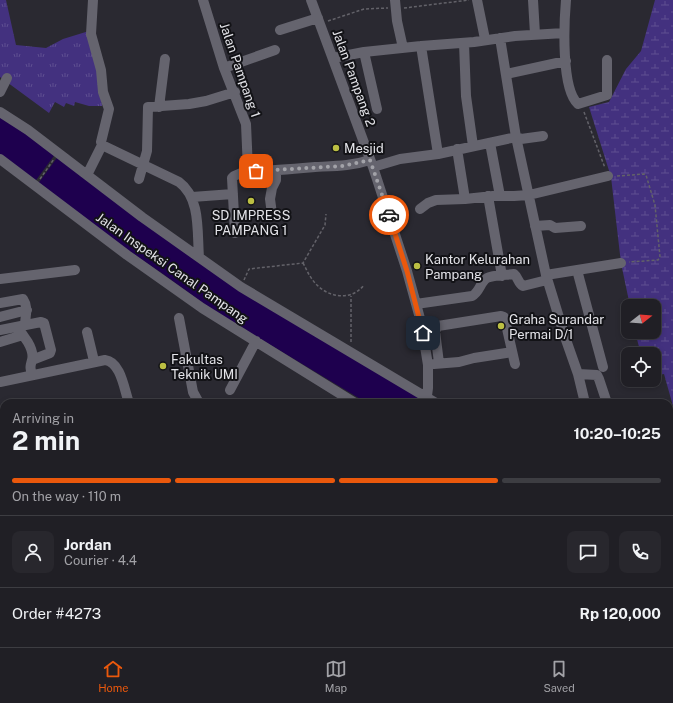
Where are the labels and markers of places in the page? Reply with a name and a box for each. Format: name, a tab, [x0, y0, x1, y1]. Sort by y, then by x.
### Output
place label: Mesjid	[344, 141, 384, 156]
marker: Mesjid	[331, 143, 341, 153]
pin	[239, 154, 273, 188]
marker: SD IMPRESS PAMPANG 1	[246, 196, 256, 206]
place label: SD IMPRESS PAMPANG 1	[212, 208, 290, 238]
place label: Kantor Kelurahan Pampang	[425, 252, 530, 282]
marker: Kantor Kelurahan Pampang	[412, 261, 422, 271]
place label: Graha Surandar Permai D/1	[509, 312, 604, 342]
pin	[406, 316, 440, 350]
marker: Graha Surandar Permai D/1	[496, 321, 506, 331]
place label: Fakultas Teknik UMI	[171, 352, 238, 382]
marker: Fakultas Teknik UMI	[158, 361, 168, 371]

